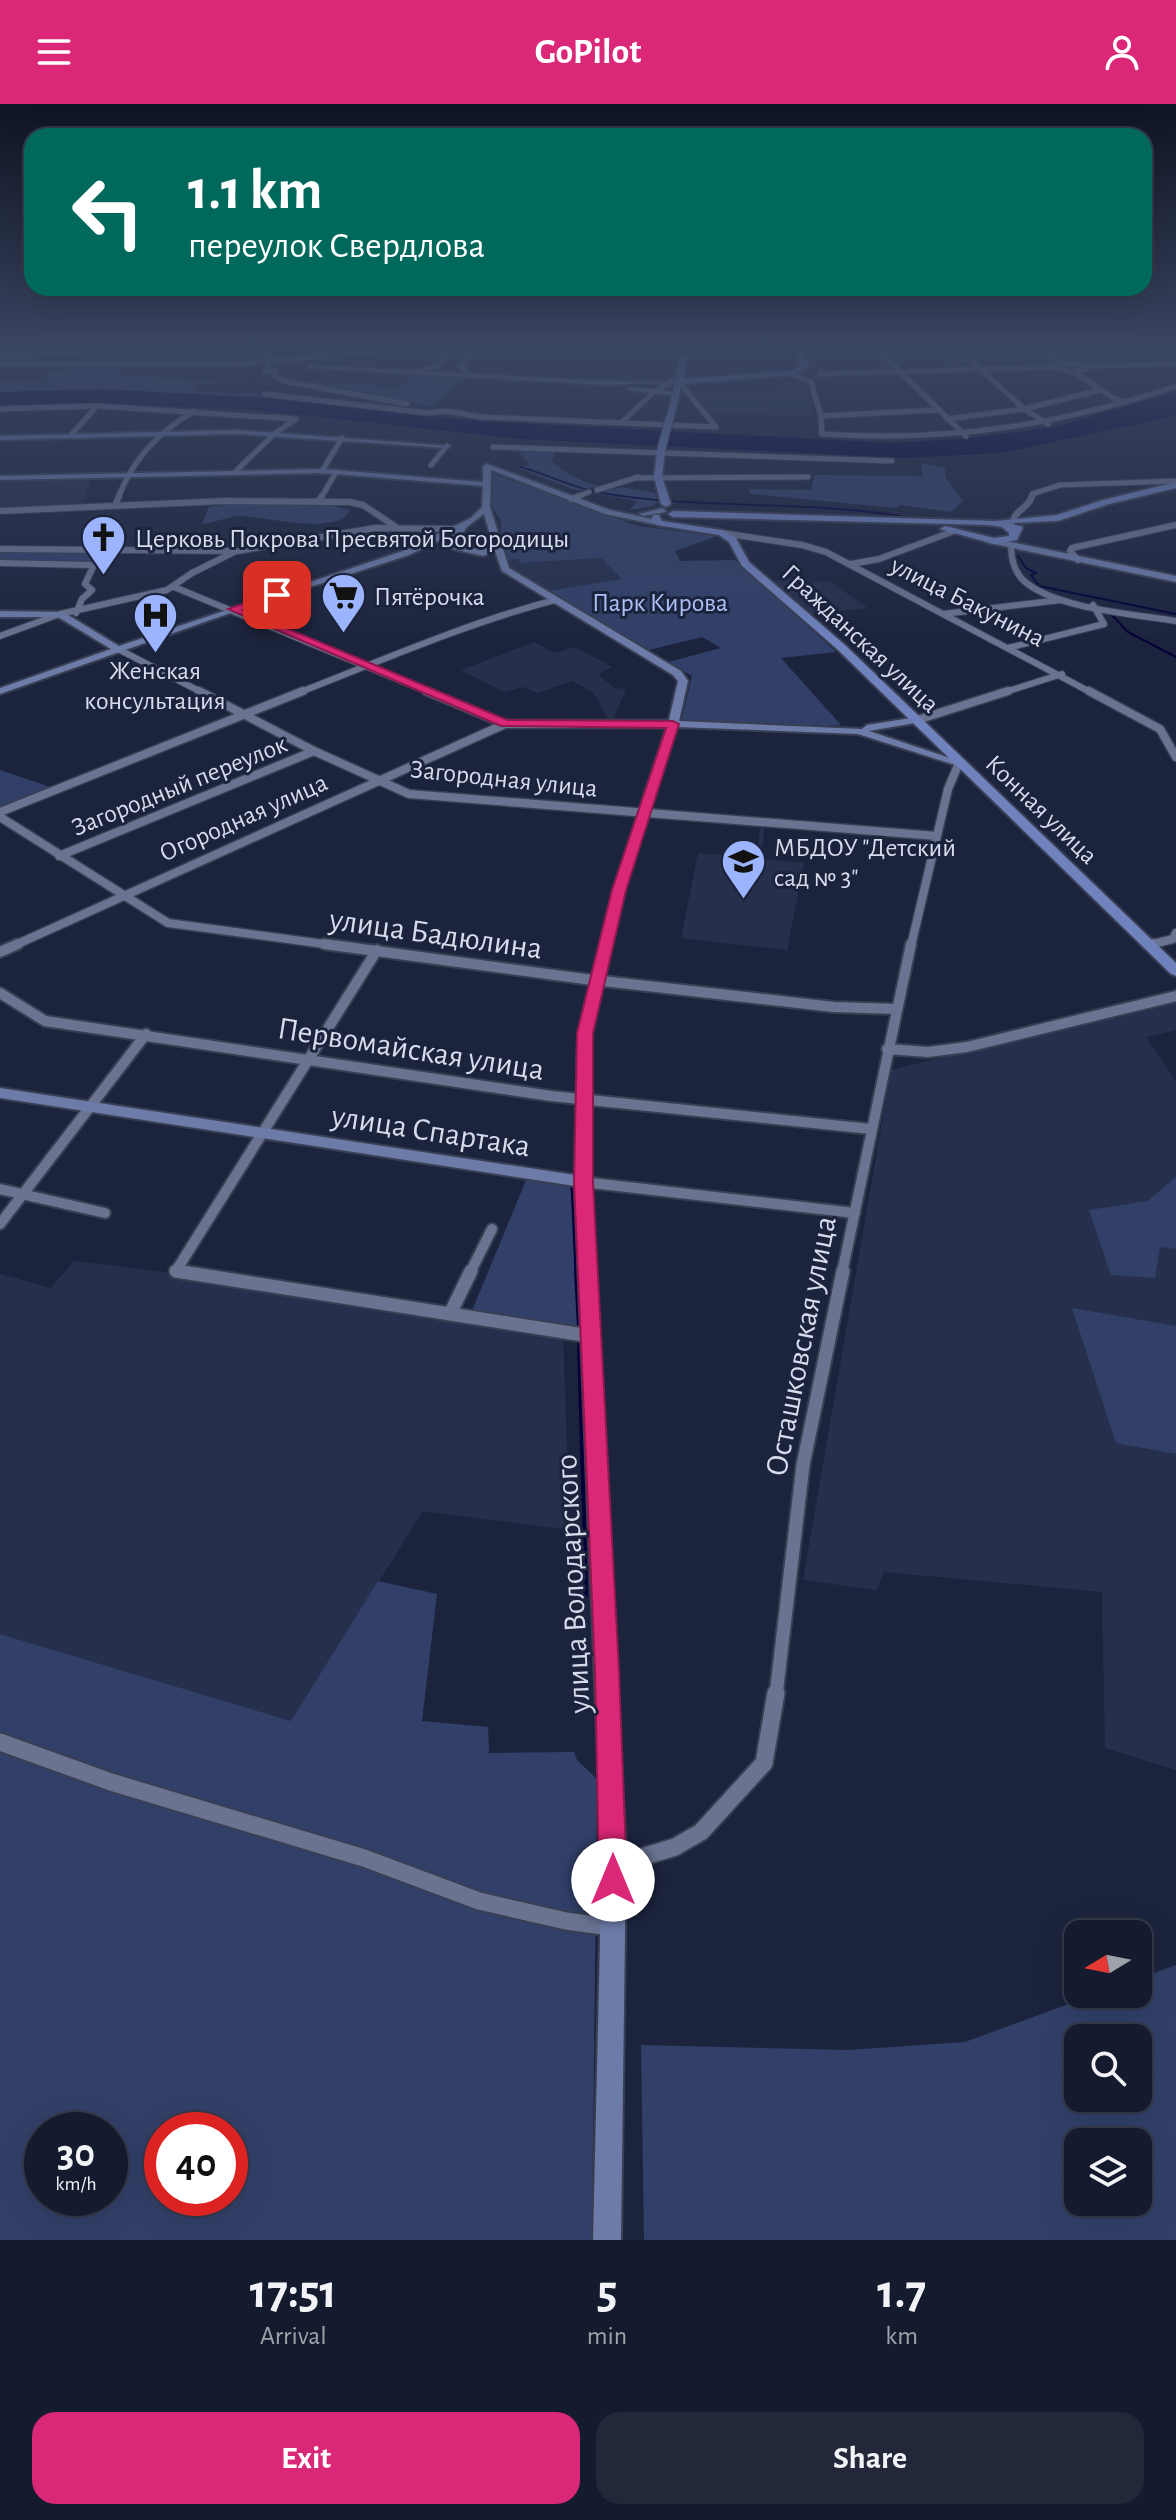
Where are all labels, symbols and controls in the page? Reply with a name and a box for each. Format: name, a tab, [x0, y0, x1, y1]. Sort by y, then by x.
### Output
icon: menu	[32, 30, 76, 74]
icon: person	[1100, 30, 1144, 74]
text: GoPilot	[535, 34, 641, 70]
icon: left	[56, 160, 160, 264]
text: 1.1 km	[188, 163, 323, 219]
text: переулок Свердлова	[188, 228, 485, 264]
church icon: Церковь Покрова Пресвятой Богородицы	[80, 514, 128, 577]
place label: Церковь Покрова Пресвятой Богородицы	[135, 526, 569, 552]
street label: улица Бакунина	[886, 552, 1049, 652]
street label: Гражданская улица	[777, 560, 944, 718]
pin	[243, 561, 311, 629]
supermarket icon: Пятёрочка	[319, 572, 367, 635]
icon: arrive	[255, 573, 299, 617]
place label: Пятёрочка	[374, 584, 485, 610]
park label: Парк Кирова	[592, 590, 728, 616]
hospital icon: Женская консультация	[131, 591, 179, 654]
place label: Женская консультация	[84, 658, 226, 714]
street label: Загородный переулок	[68, 731, 291, 841]
street label: Конная улица	[980, 750, 1102, 869]
street label: Загородная улица	[409, 756, 599, 802]
street label: Огородная улица	[156, 769, 331, 867]
place label: МБДОУ "Детский сад № 3"	[774, 835, 956, 891]
school or university icon: МБДОУ "Детский сад № 3"	[719, 838, 767, 901]
street label: улица Бадюлина	[326, 903, 544, 965]
street label: Первомайская улица	[275, 1012, 546, 1086]
street label: улица Спартака	[328, 1099, 532, 1162]
street label: Осташковская улица	[760, 1213, 842, 1479]
street label: улица Володарского	[550, 1454, 596, 1715]
position arrow	[571, 1838, 655, 1922]
north arrow	[1064, 1920, 1152, 2008]
map controls	[1064, 1920, 1152, 2216]
button: search	[1064, 2024, 1152, 2112]
speed limit sign: 40	[144, 2112, 248, 2216]
button: layers	[1064, 2128, 1152, 2216]
text: 30	[57, 2134, 95, 2174]
text: km/h	[55, 2174, 97, 2194]
text: 17:51	[250, 2269, 337, 2317]
text: 5	[597, 2269, 617, 2317]
text: 1.7	[877, 2269, 926, 2317]
text: Arrival	[260, 2323, 327, 2349]
text: min	[587, 2323, 627, 2349]
text: km	[885, 2323, 918, 2349]
button: Exit	[32, 2412, 580, 2504]
button: Share	[596, 2412, 1144, 2504]

